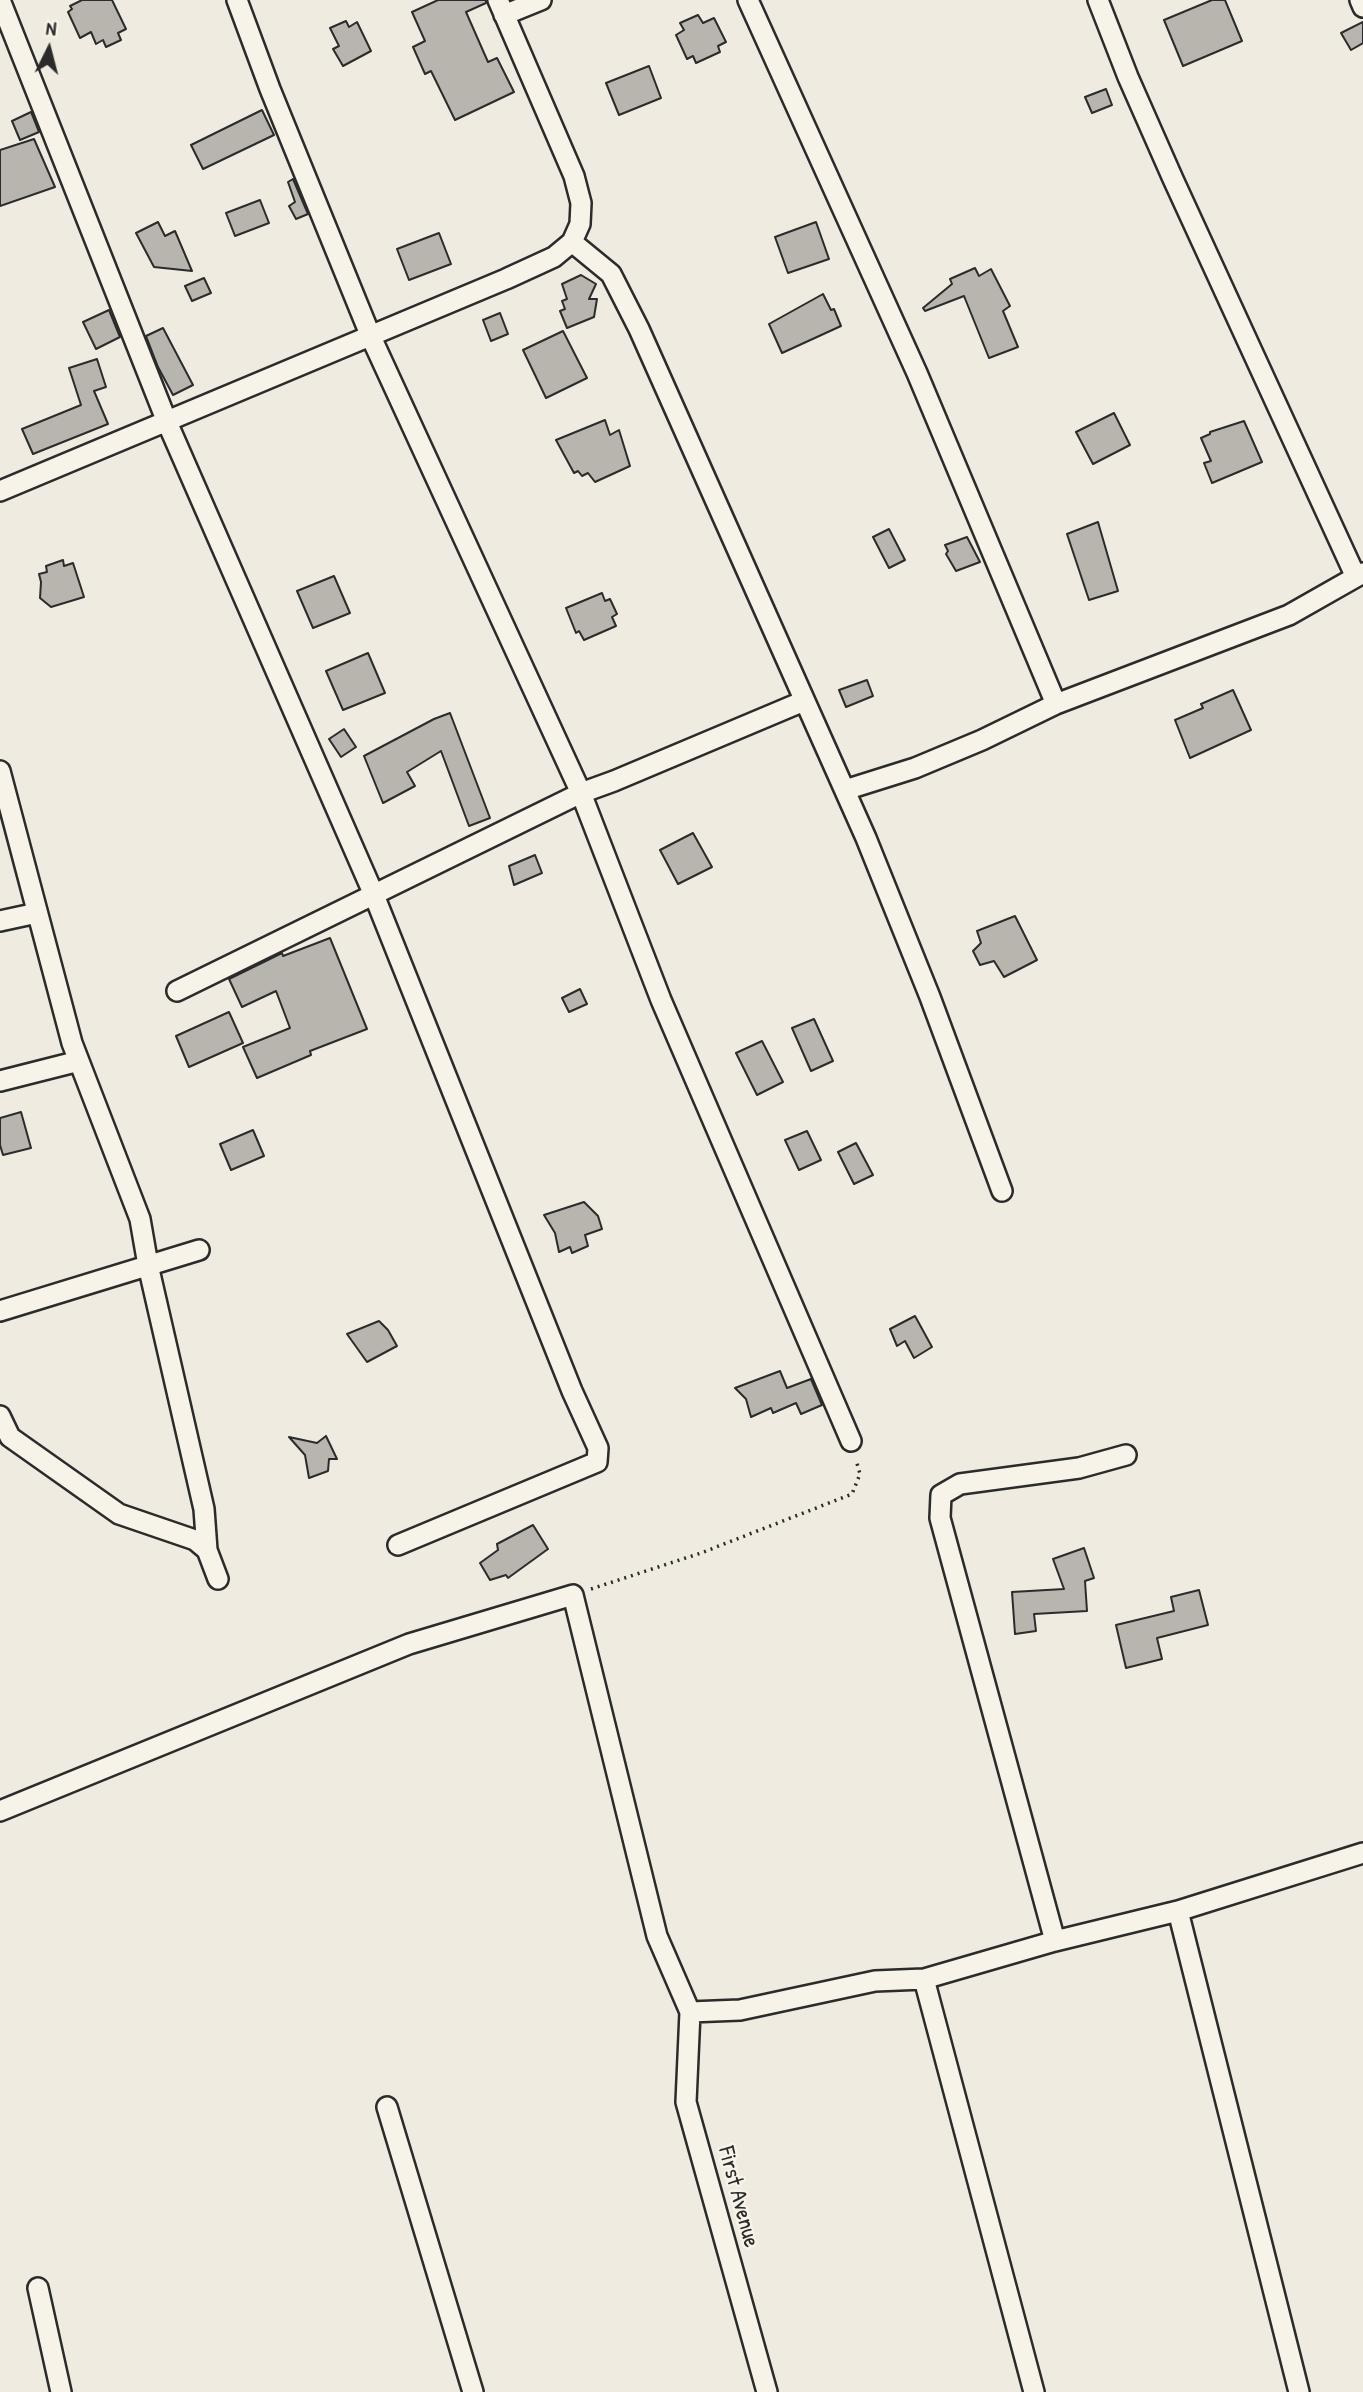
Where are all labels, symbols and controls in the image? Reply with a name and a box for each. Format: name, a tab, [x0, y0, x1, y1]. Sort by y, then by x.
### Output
north arrow	[14, 14, 84, 84]
text: N	[45, 15, 58, 42]
street label: First Avenue	[711, 2144, 765, 2250]

